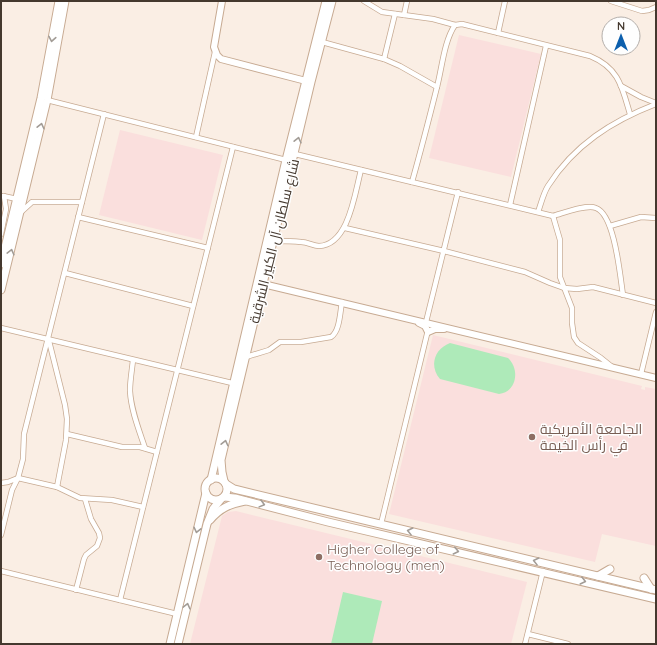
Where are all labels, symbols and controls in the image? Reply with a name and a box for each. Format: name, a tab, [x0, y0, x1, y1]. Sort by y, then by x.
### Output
north arrow	[601, 16, 641, 56]
text: N	[617, 19, 625, 33]
one-way arrow	[48, 36, 56, 42]
one-way arrow	[37, 122, 45, 129]
one-way arrow	[294, 137, 302, 143]
street label: شارع سلطان آل الكبير الشرقية	[245, 157, 303, 325]
one-way arrow	[6, 249, 15, 256]
place label: الجامعة الأمريكية في رأس الخيمة	[540, 420, 642, 457]
marker: الجامعة الأمريكية في رأس الخيمة	[527, 432, 537, 442]
one-way arrow	[221, 440, 229, 446]
one-way arrow	[259, 500, 265, 508]
one-way arrow	[193, 527, 201, 534]
one-way arrow	[407, 527, 413, 535]
place label: Higher College of Technology (men)	[327, 540, 445, 574]
one-way arrow	[453, 547, 459, 555]
marker: Higher College of Technology (men)	[314, 552, 324, 562]
one-way arrow	[533, 557, 540, 566]
one-way arrow	[579, 576, 586, 585]
one-way arrow	[182, 603, 190, 609]

